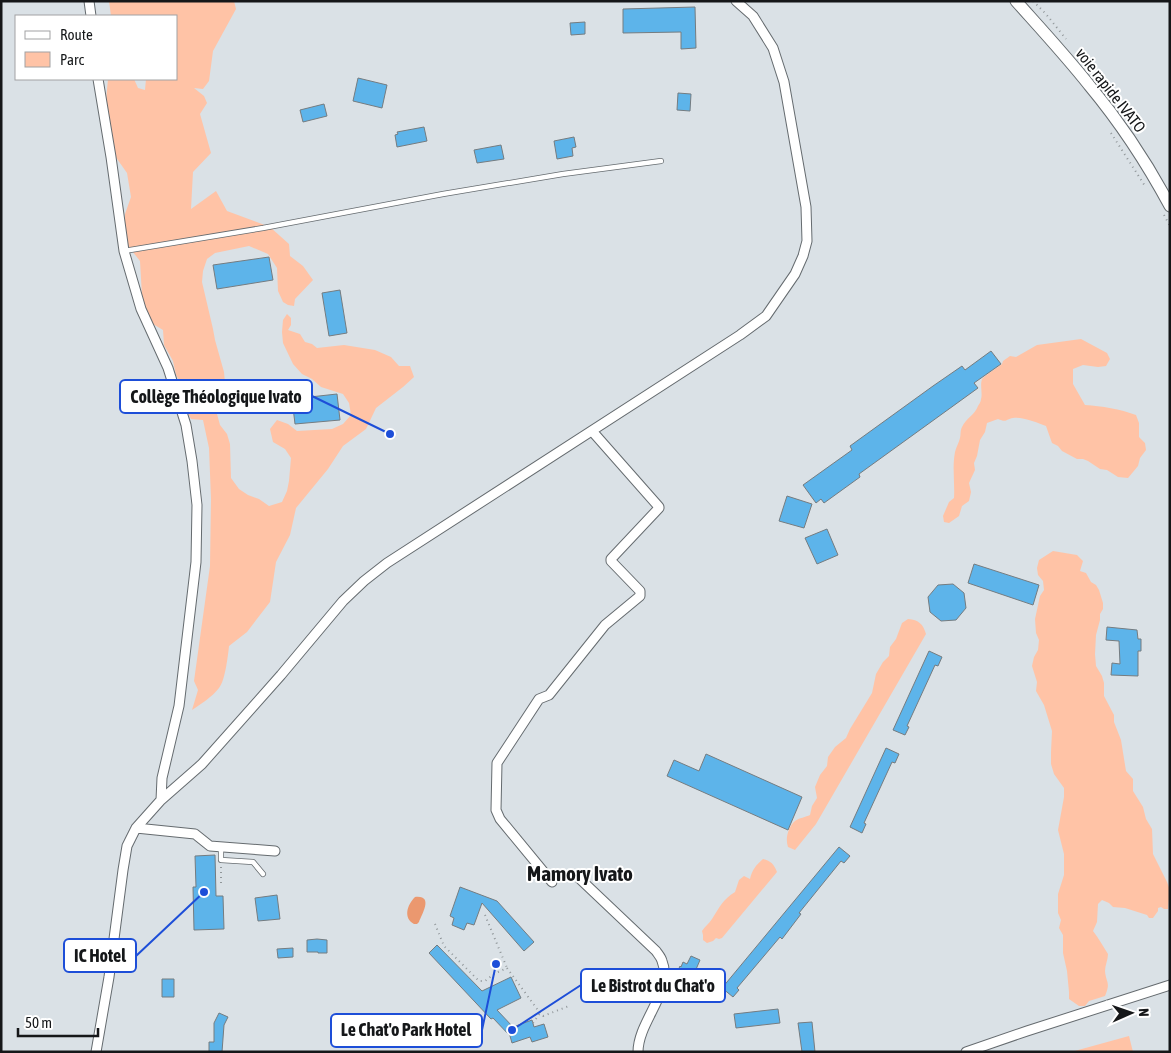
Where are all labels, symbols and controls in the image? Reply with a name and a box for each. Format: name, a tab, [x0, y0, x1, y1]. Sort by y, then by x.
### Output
legend	[15, 15, 178, 80]
text: Route	[60, 26, 93, 43]
street label: voie rapide IVATO	[1072, 44, 1150, 136]
text: Parc	[60, 51, 84, 68]
callout: Collège Théologique Ivato	[120, 380, 312, 413]
text: Collège Théologique Ivato	[130, 386, 302, 407]
district label: Mamory Ivato	[527, 861, 633, 885]
callout: IC Hotel	[64, 939, 136, 972]
text: IC Hotel	[74, 945, 126, 966]
callout: Le Bistrot du Chat'o	[581, 969, 725, 1002]
text: Le Bistrot du Chat'o	[591, 975, 715, 996]
north arrow	[1106, 988, 1156, 1038]
scale bar	[18, 1006, 98, 1038]
text: N	[1136, 1008, 1152, 1017]
text: 50 m	[25, 1014, 52, 1031]
callout: Le Chat'o Park Hotel	[331, 1014, 482, 1047]
text: Le Chat'o Park Hotel	[341, 1019, 471, 1040]

